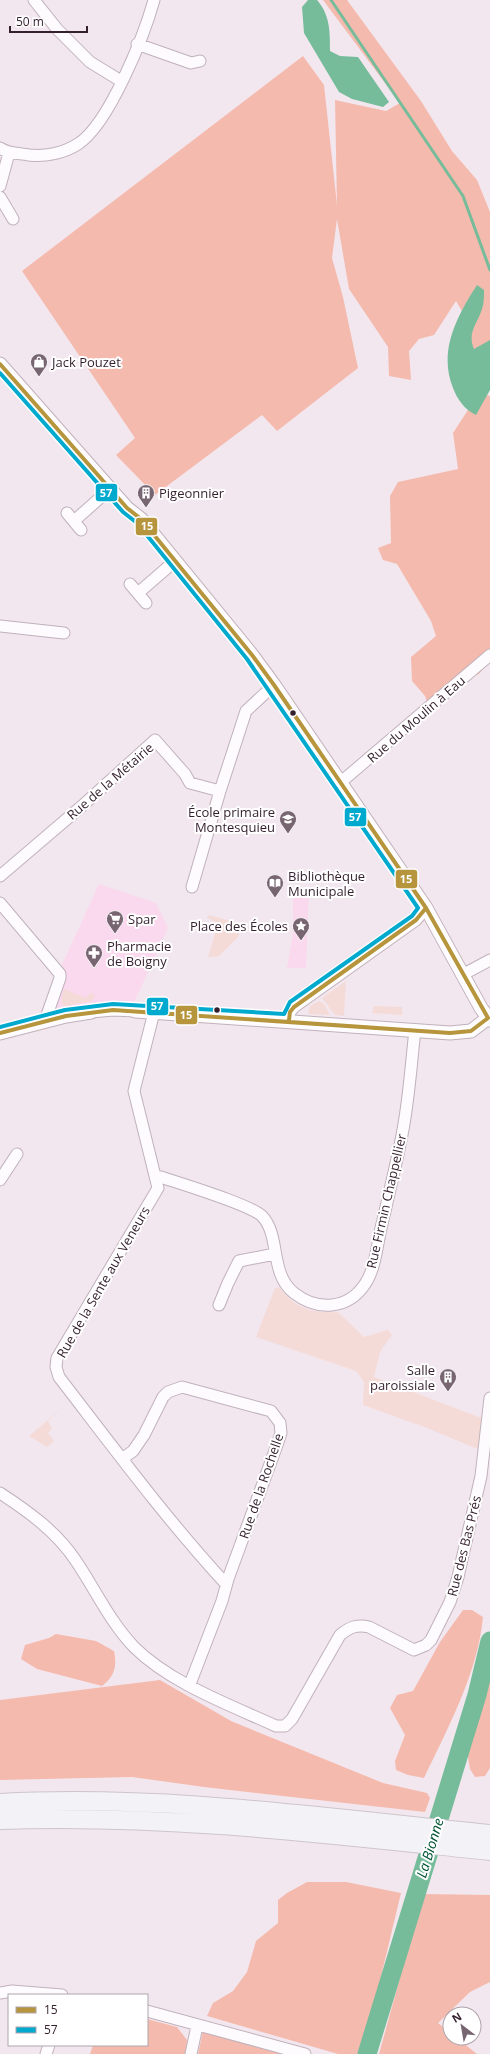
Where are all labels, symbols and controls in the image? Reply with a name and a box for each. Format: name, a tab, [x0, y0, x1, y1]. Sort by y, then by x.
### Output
scale bar	[10, 8, 87, 34]
text: 50 m	[16, 13, 44, 30]
shop icon: Jack Pouzet	[29, 352, 49, 377]
place label: Jack Pouzet	[50, 353, 121, 371]
line badge: 57	[95, 483, 118, 502]
building icon: Pigeonnier	[136, 483, 156, 508]
place label: Pigeonnier	[159, 484, 225, 502]
text: 57	[100, 485, 112, 500]
line badge: 15	[135, 517, 158, 536]
text: 15	[141, 518, 153, 533]
street label: Rue du Moulin à Eau	[363, 671, 469, 767]
unlabelled marker	[288, 708, 298, 718]
street label: Rue de la Métairie	[63, 738, 157, 824]
place label: École primaire Montesquieu	[188, 803, 275, 836]
line badge: 57	[344, 807, 367, 827]
school or university icon: École primaire Montesquieu	[278, 809, 298, 834]
text: 57	[349, 809, 361, 824]
place label: Bibliothèque Municipale	[288, 867, 365, 900]
line badge: 15	[395, 869, 418, 889]
text: 15	[400, 871, 412, 886]
library icon: Bibliothèque Municipale	[265, 873, 285, 898]
supermarket icon: Spar	[105, 909, 125, 934]
place label: Spar	[128, 910, 156, 928]
place icon: Place des Écoles	[291, 916, 311, 941]
place label: Place des Écoles	[190, 917, 288, 935]
place label: Pharmacie de Boigny	[107, 937, 171, 970]
pharmacy icon: Pharmacie de Boigny	[84, 943, 104, 968]
line badge: 57	[146, 997, 169, 1016]
text: 57	[151, 998, 163, 1013]
line badge: 15	[175, 1005, 198, 1025]
unlabelled marker	[212, 1005, 222, 1015]
text: 15	[180, 1007, 192, 1022]
street label: Rue Firmin Chappellier	[362, 1131, 410, 1270]
street label: Rue de la Sente aux Veneurs	[52, 1203, 154, 1361]
place label: Salle paroissiale	[370, 1361, 435, 1394]
building icon: Salle paroissiale	[438, 1367, 458, 1392]
street label: Rue de la Rochelle	[235, 1431, 287, 1541]
street label: Rue des Bas Prés	[443, 1494, 485, 1598]
water label: La Bionne	[411, 1816, 448, 1880]
legend	[8, 1994, 148, 2046]
text: 15	[44, 2001, 58, 2018]
north arrow	[442, 2006, 482, 2046]
text: N	[449, 2008, 464, 2026]
text: 57	[44, 2021, 58, 2038]

